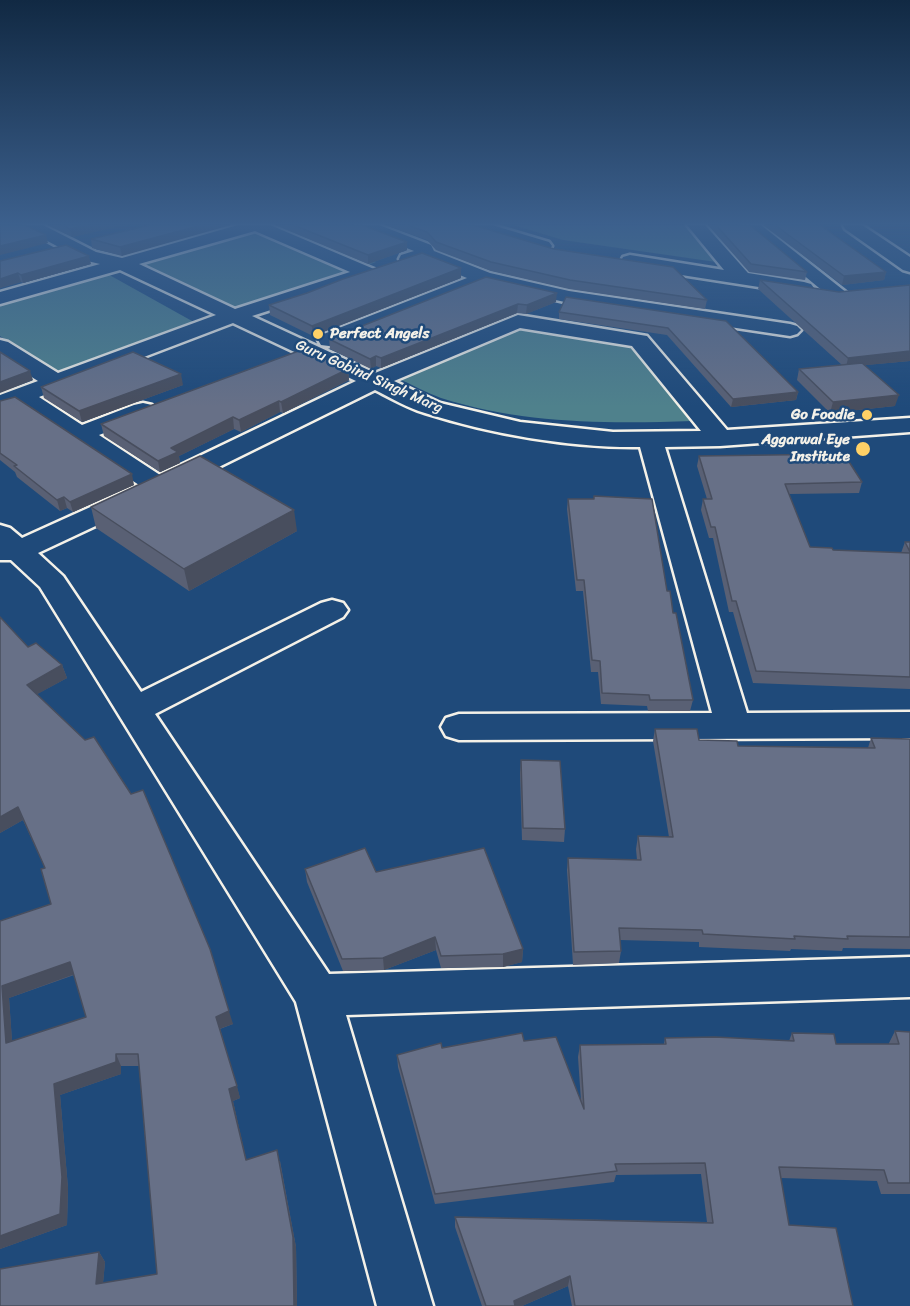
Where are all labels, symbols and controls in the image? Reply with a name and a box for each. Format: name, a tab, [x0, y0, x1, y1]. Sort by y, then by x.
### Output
place label: Perfect Angels	[330, 325, 430, 343]
marker: Perfect Angels	[311, 327, 325, 341]
street label: Guru Gobind Singh Marg	[293, 336, 445, 418]
place label: Go Foodie	[791, 406, 855, 424]
marker: Go Foodie	[860, 408, 874, 422]
place label: Aggarwal Eye Institute	[761, 431, 850, 466]
marker: Aggarwal Eye Institute	[854, 440, 872, 458]

